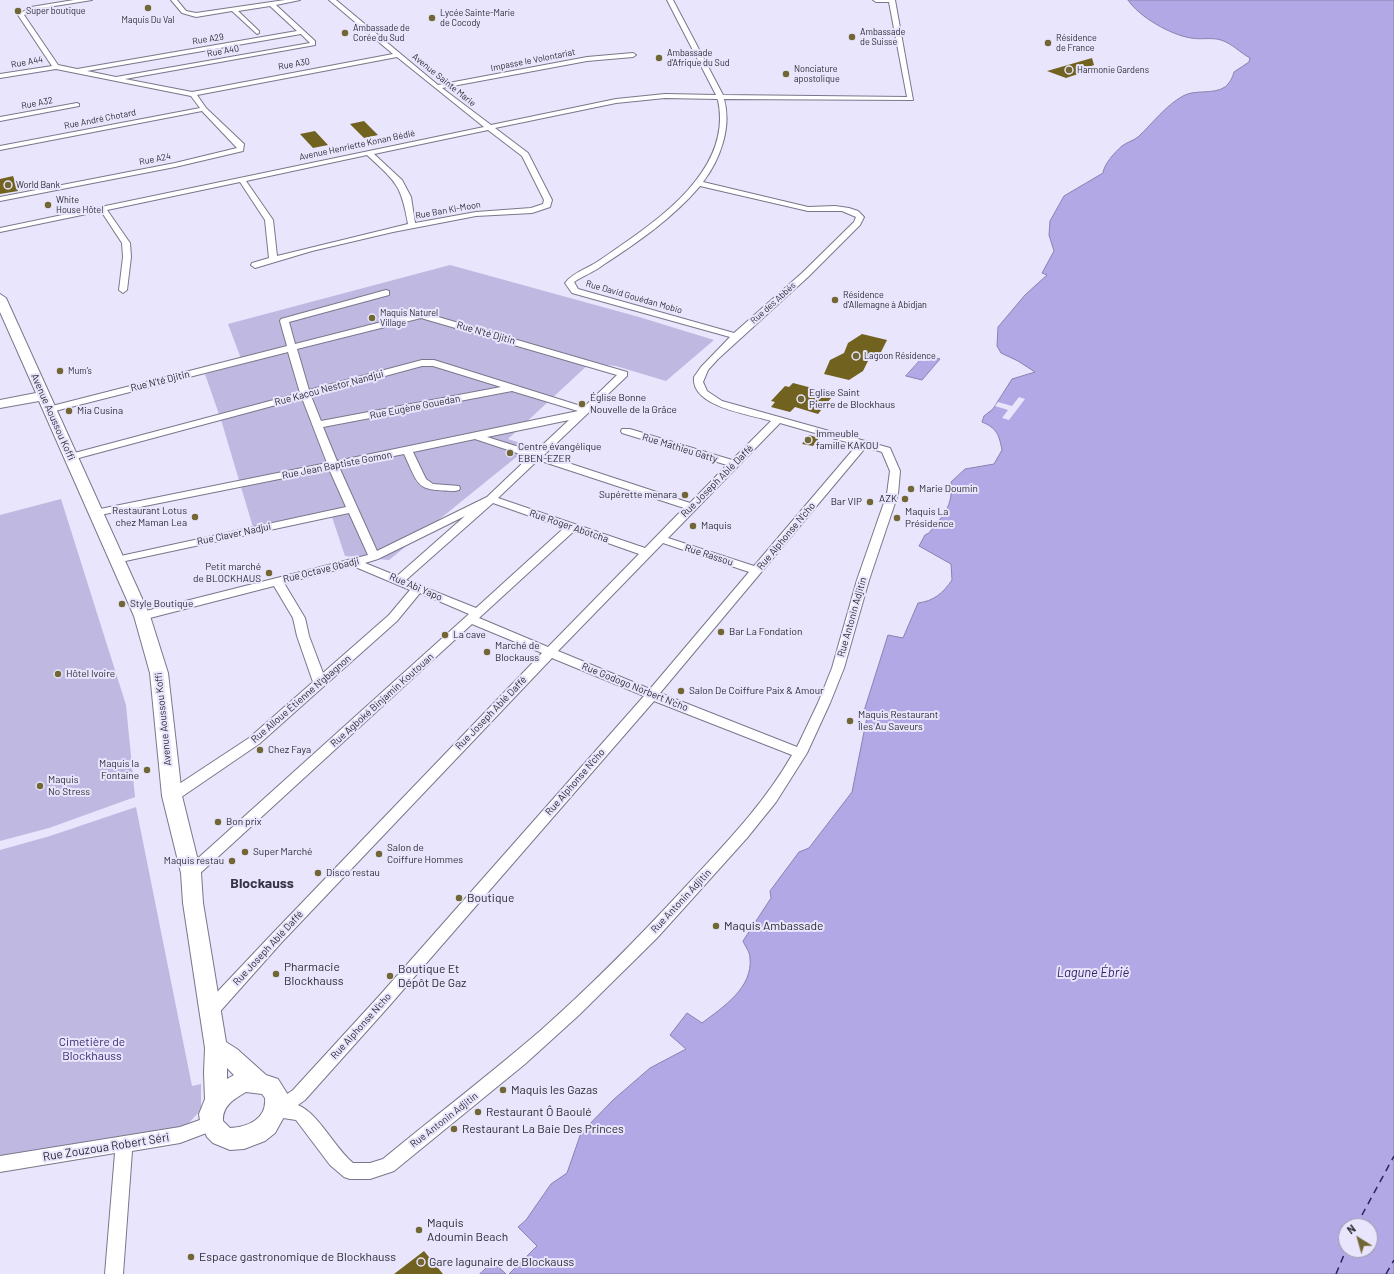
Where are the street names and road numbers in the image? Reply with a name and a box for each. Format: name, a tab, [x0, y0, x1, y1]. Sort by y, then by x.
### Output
street label: Rue A29	[191, 31, 225, 47]
street label: Rue A40	[206, 43, 240, 59]
street label: Impasse le Volontariat	[490, 46, 576, 74]
street label: Avenue Sainte Marie	[410, 51, 478, 109]
street label: Rue A44	[10, 54, 44, 70]
street label: Rue A30	[277, 56, 311, 72]
street label: Rue A32	[20, 95, 54, 111]
street label: Rue André Chotard	[63, 107, 137, 131]
street label: Avenue Henriette Konan Bédié	[298, 127, 416, 163]
street label: Rue A24	[138, 151, 172, 167]
street label: Rue Ban Ki-Moon	[414, 199, 482, 221]
street label: Rue David Gouédan Mobio	[584, 278, 684, 316]
street label: Rue des Abbés	[748, 280, 798, 326]
street label: Rue N'té Djitin	[455, 319, 517, 347]
street label: Rue N'té Djitin	[129, 368, 191, 394]
street label: Rue Kacou Nestor Nandjui	[273, 368, 385, 408]
street label: Avenue Aoussou Koffi	[28, 372, 78, 462]
street label: Rue Eugène Gouedan	[369, 392, 461, 422]
street label: Rue Mathieu Gatty	[641, 431, 719, 465]
street label: Rue Joseph Ablé Daffé	[678, 442, 756, 520]
street label: Rue Jean Baptiste Gomon	[281, 448, 393, 482]
street label: Rue Alphonse N'cho	[754, 500, 818, 572]
street label: Rue Roger Abotcha	[528, 507, 610, 545]
street label: Rue Claver Nadjui	[196, 520, 272, 548]
street label: Rue Rassou	[683, 542, 735, 568]
street label: Rue Octave Gbadji	[282, 555, 360, 585]
street label: Rue Abi Yapo	[388, 571, 444, 603]
street label: Rue Antonin Adjitin	[835, 576, 869, 658]
street label: Rue Agboké Binjamin Koutouan	[328, 651, 436, 749]
street label: Rue Alloue Étienne N'gbagnon	[249, 652, 353, 746]
street label: Rue Godogo Norbert N'cho	[580, 660, 690, 714]
street label: Avenue Aoussou Koffi	[152, 672, 174, 766]
street label: Rue Joseph Ablé Daffé	[453, 674, 529, 752]
street label: Rue Alphonse N'cho	[543, 746, 607, 818]
street label: Rue Antonin Adjitin	[648, 867, 714, 935]
street label: Rue Joseph Ablé Daffé	[230, 908, 306, 988]
street label: Rue Alphonse N'cho	[328, 991, 394, 1061]
street label: Rue Antonin Adjitin	[408, 1090, 480, 1150]
street label: Rue Zouzoua Robert Séri	[42, 1130, 170, 1164]

